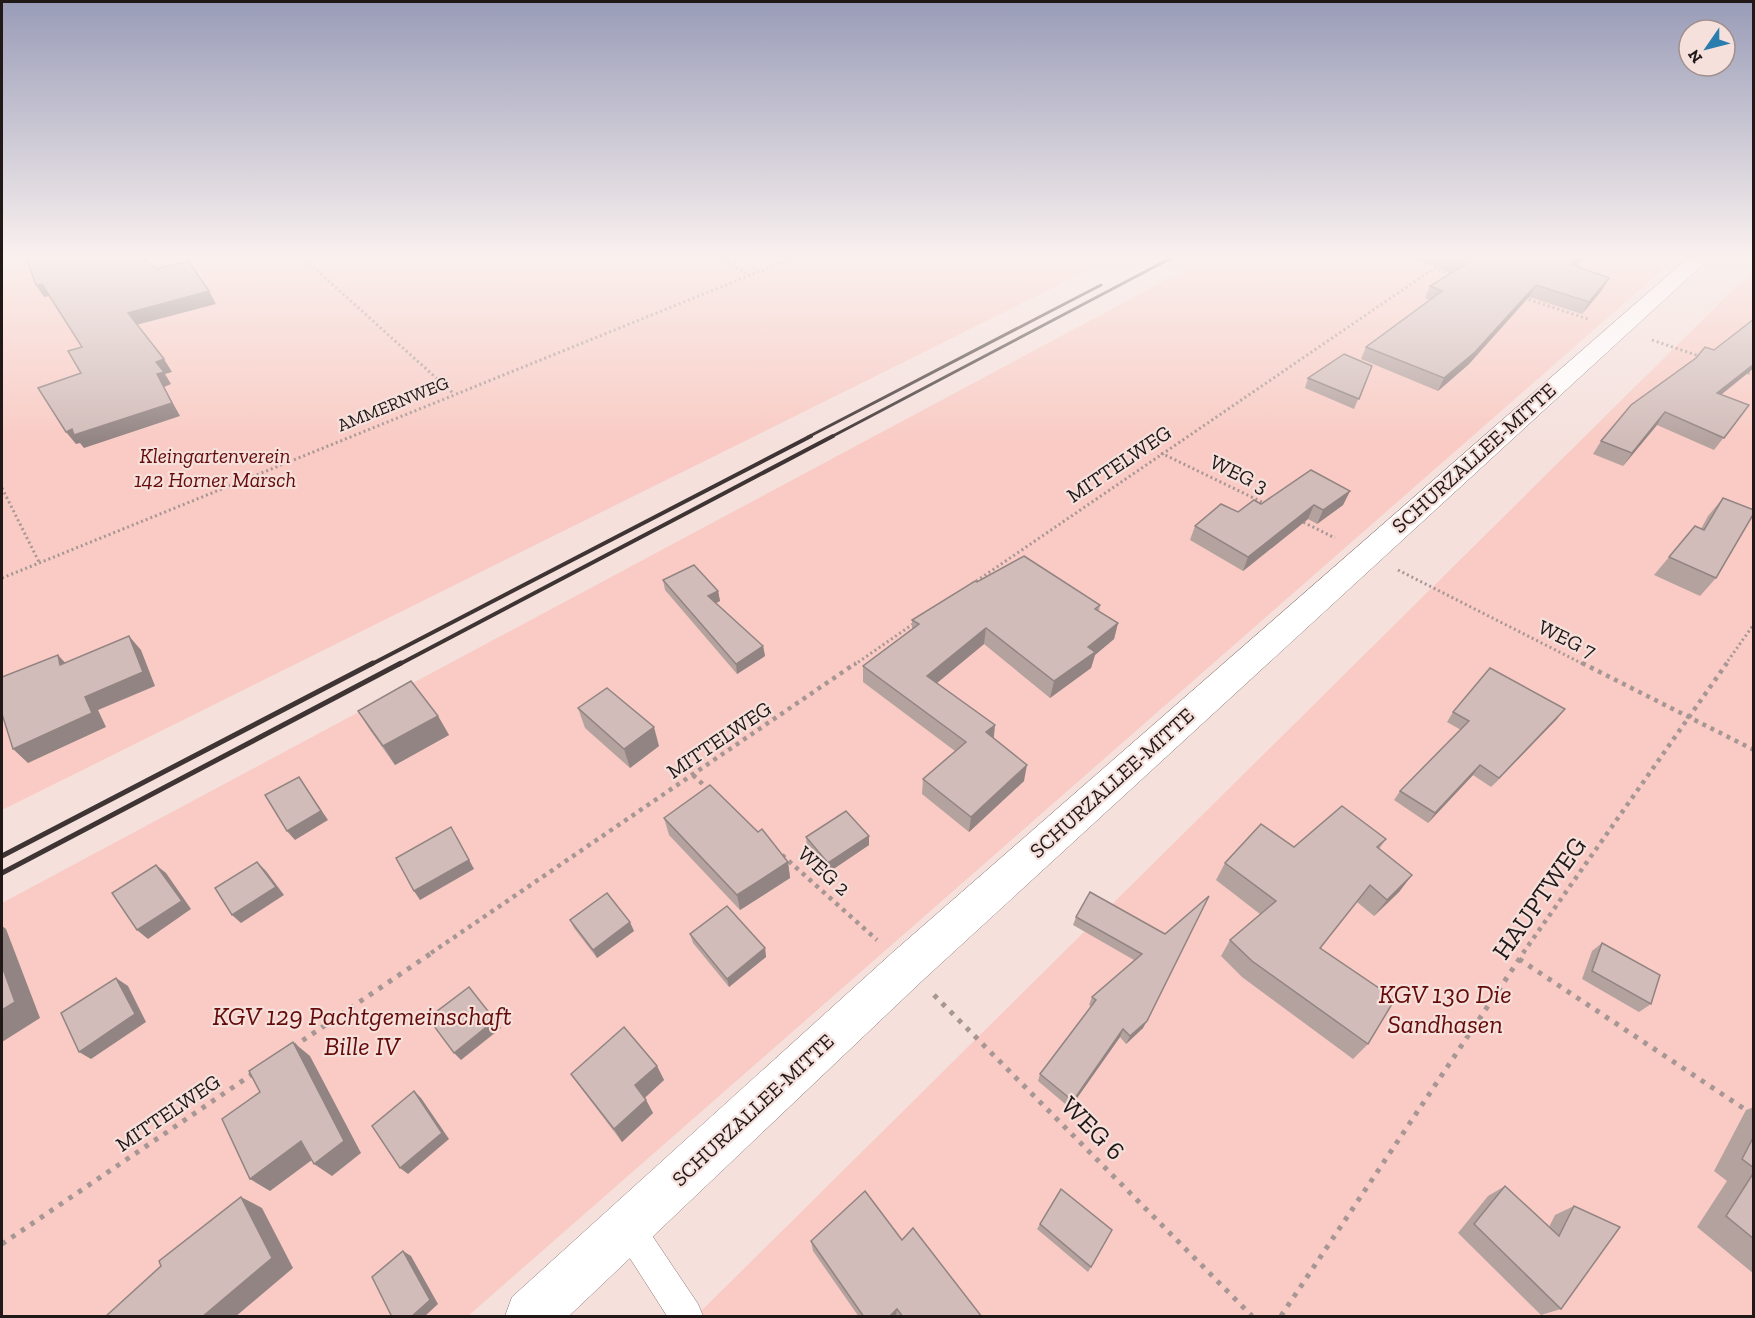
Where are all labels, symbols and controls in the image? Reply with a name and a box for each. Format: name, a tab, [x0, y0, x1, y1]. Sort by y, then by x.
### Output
north arrow	[1677, 18, 1737, 78]
text: N	[1684, 46, 1706, 67]
street label: AMMERNWEG	[334, 372, 452, 436]
street label: SCHURZALLEE-MITTE	[1386, 377, 1561, 538]
street label: MITTELWEG	[1062, 420, 1176, 508]
park label: Kleingartenverein 142 Horner Marsch	[134, 443, 296, 492]
street label: WEG 3	[1206, 449, 1272, 498]
street label: WEG 7	[1534, 614, 1600, 663]
street label: MITTELWEG	[662, 696, 776, 784]
street label: SCHURZALLEE-MITTE	[1024, 702, 1199, 863]
street label: HAUPTWEG	[1485, 830, 1593, 966]
street label: WEG 2	[793, 841, 856, 901]
park label: KGV 130 Die Sandhasen	[1379, 978, 1512, 1040]
park label: KGV 129 Pachtgemeinschaft Bille IV	[212, 1000, 512, 1062]
street label: SCHURZALLEE-MITTE	[667, 1028, 839, 1191]
street label: MITTELWEG	[111, 1069, 225, 1157]
street label: WEG 6	[1054, 1089, 1132, 1167]

